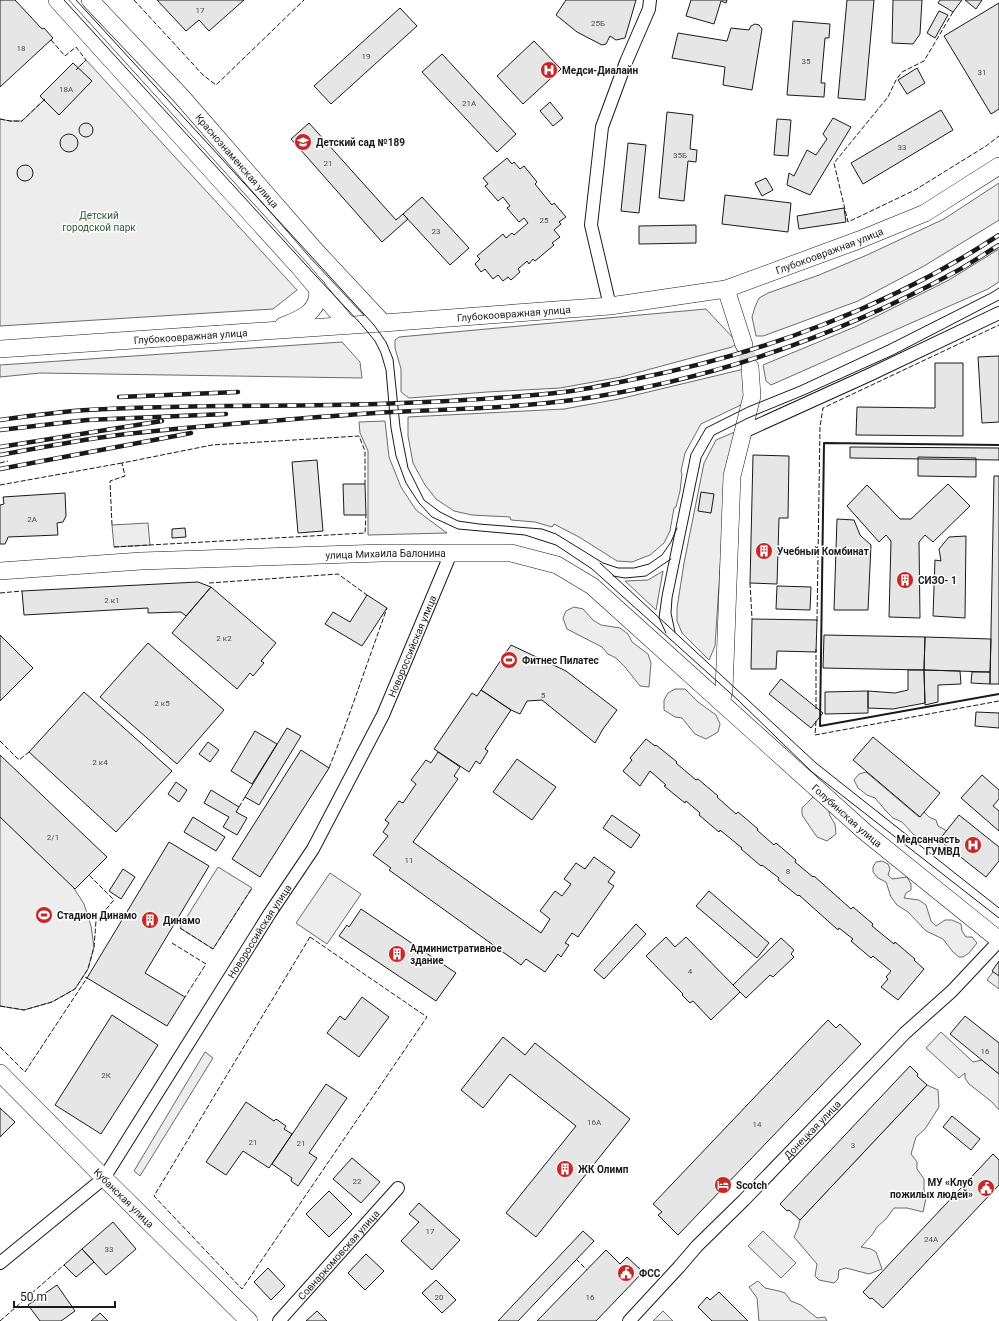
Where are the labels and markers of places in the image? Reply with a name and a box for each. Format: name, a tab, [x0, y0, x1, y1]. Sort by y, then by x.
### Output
hospital icon: Медси-Диалайн	[539, 60, 559, 80]
place label: Медси-Диалайн	[562, 65, 638, 76]
school or university icon: Детский сад №189	[293, 132, 313, 152]
place label: Детский сад №189	[316, 137, 405, 148]
building icon: Учебный Комбинат	[754, 541, 774, 561]
place label: Учебный Комбинат	[777, 546, 869, 557]
building icon: СИЗО- 1	[895, 570, 915, 590]
place label: СИЗО- 1	[918, 575, 957, 586]
sports icon: Фитнес Пилатес	[499, 650, 519, 670]
place label: Фитнес Пилатес	[522, 655, 599, 666]
place label: Медсанчасть ГУМВД	[897, 834, 961, 857]
hospital icon: Медсанчасть ГУМВД	[963, 835, 983, 855]
sports icon: Стадион Динамо	[34, 905, 54, 925]
place label: Стадион Динамо	[57, 910, 137, 921]
building icon: Динамо	[140, 910, 160, 930]
place label: Динамо	[163, 915, 201, 926]
place label: Административное здание	[410, 943, 502, 966]
building icon: Административное здание	[387, 944, 407, 964]
building icon: ЖК Олимп	[555, 1159, 575, 1179]
place label: ЖК Олимп	[578, 1164, 629, 1175]
hotel icon: Scotch	[713, 1175, 733, 1195]
place label: МУ «Клуб пожилых людей»	[890, 1177, 973, 1200]
public building icon: МУ «Клуб пожилых людей»	[976, 1178, 996, 1198]
place label: Scotch	[736, 1180, 768, 1191]
public building icon: ФСС	[616, 1263, 636, 1283]
place label: ФСС	[639, 1268, 661, 1279]

